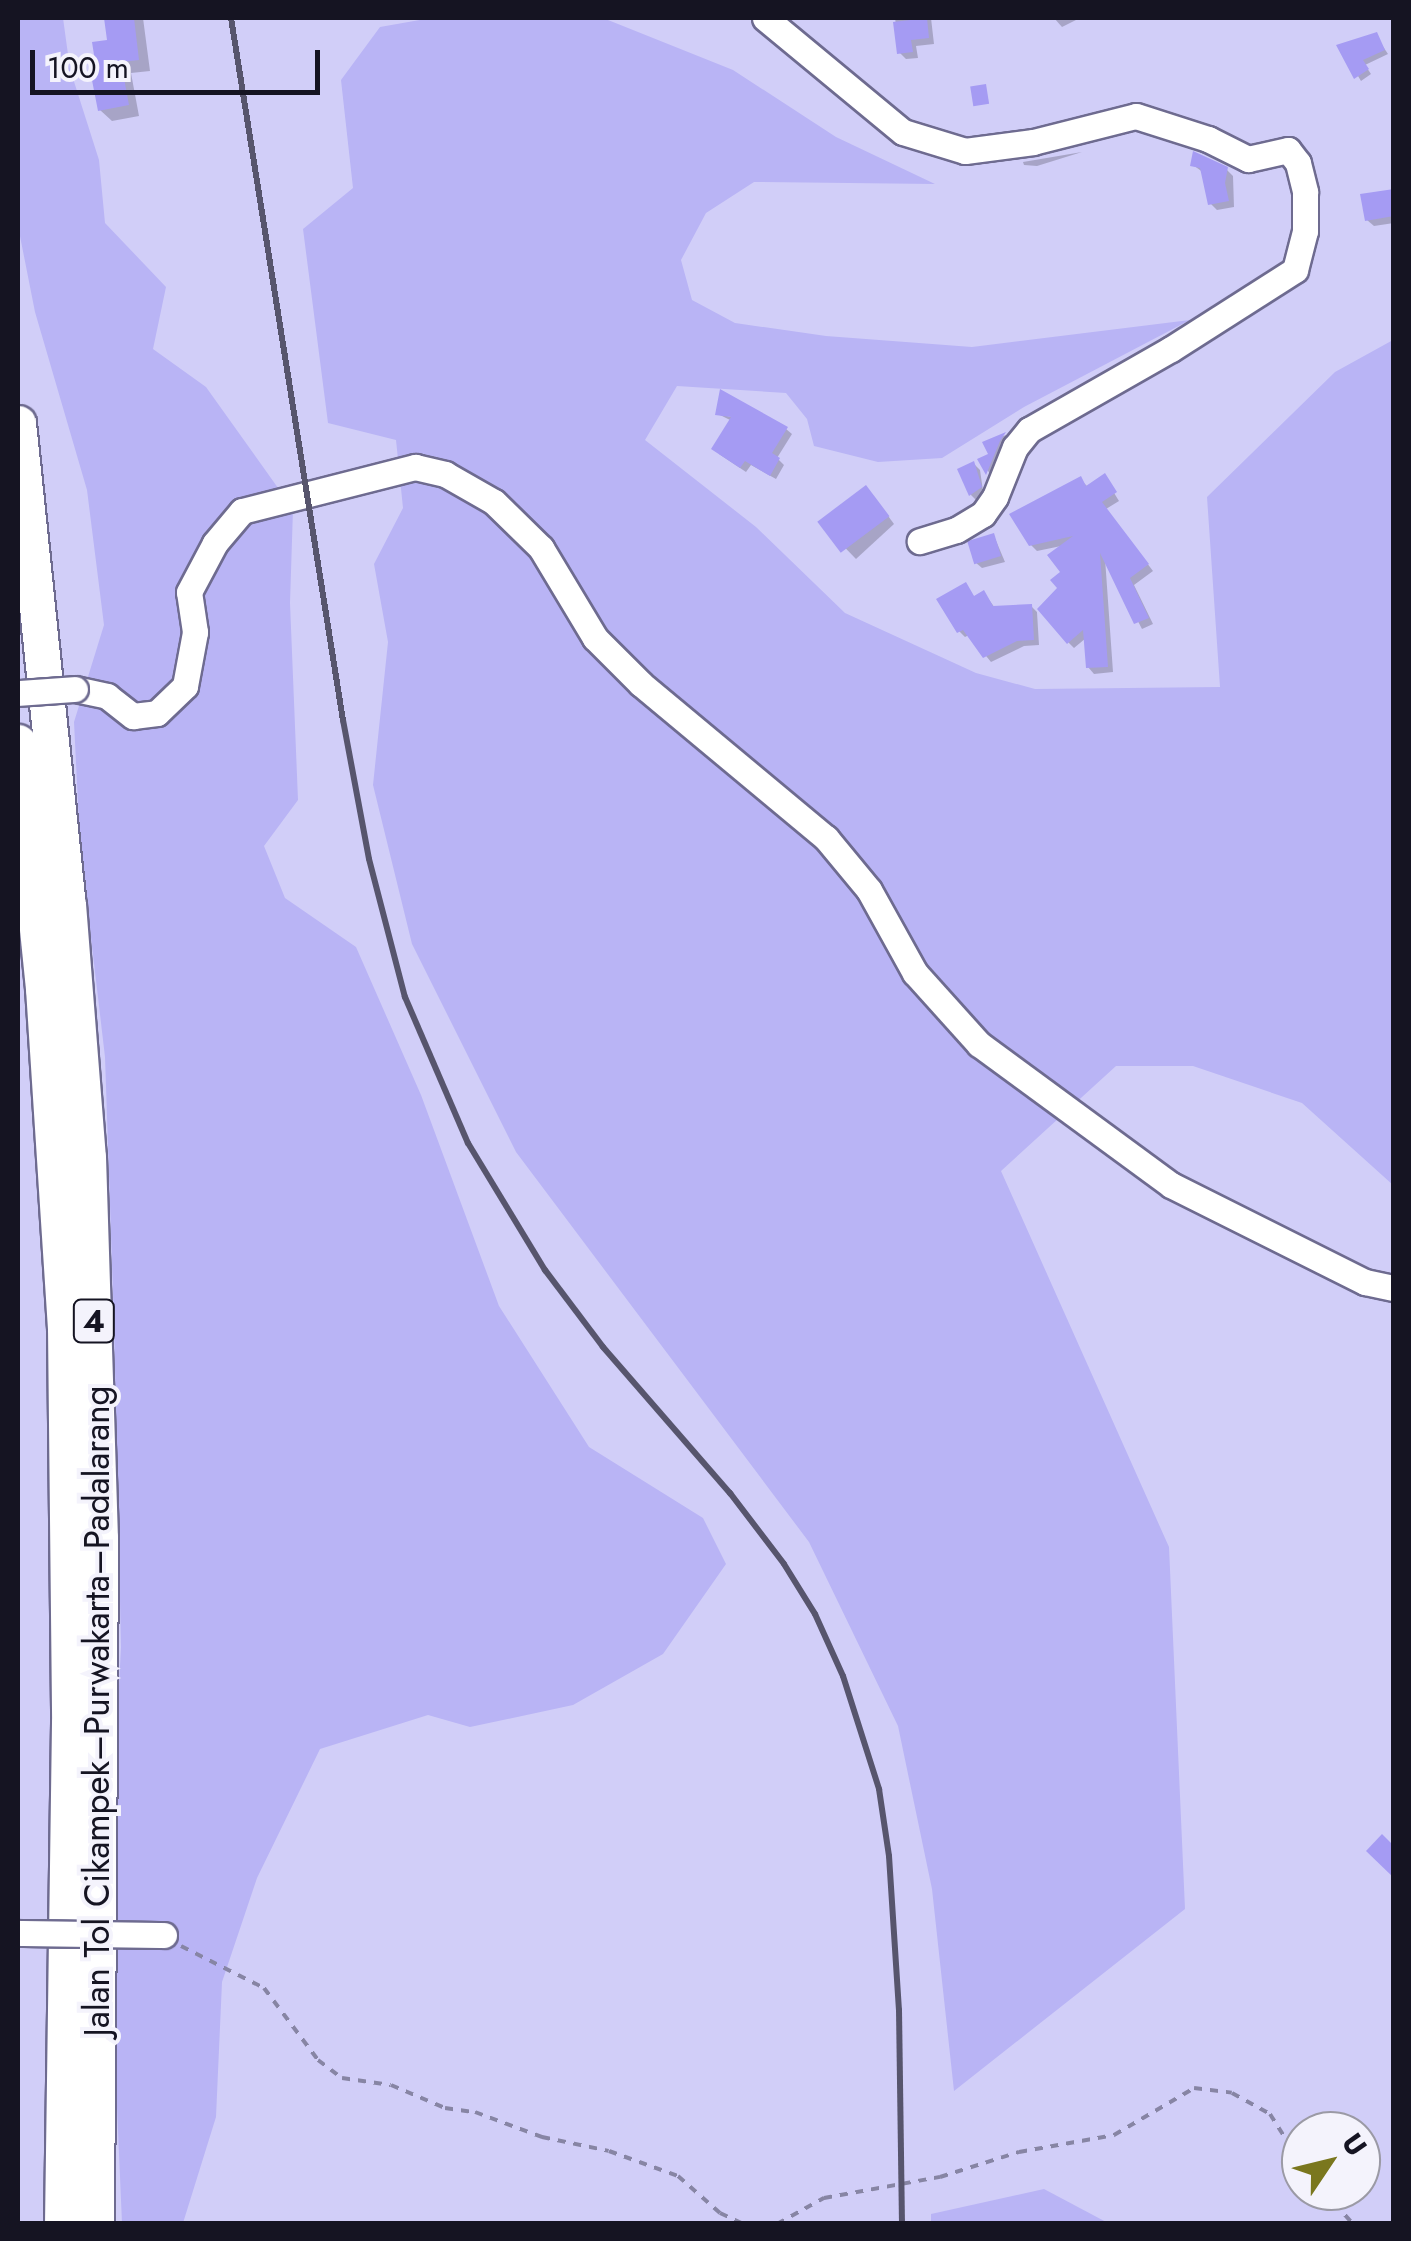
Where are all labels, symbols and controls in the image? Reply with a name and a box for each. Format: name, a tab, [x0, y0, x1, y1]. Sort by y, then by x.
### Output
scale bar	[35, 30, 325, 92]
text: 100 m	[47, 46, 129, 89]
road number: 4	[72, 1294, 116, 1348]
street label: Jalan Tol Cikampek–Purwakarta–Padalarang	[76, 1385, 118, 2037]
north arrow	[1281, 2111, 1381, 2211]
text: U	[1332, 2125, 1377, 2164]

